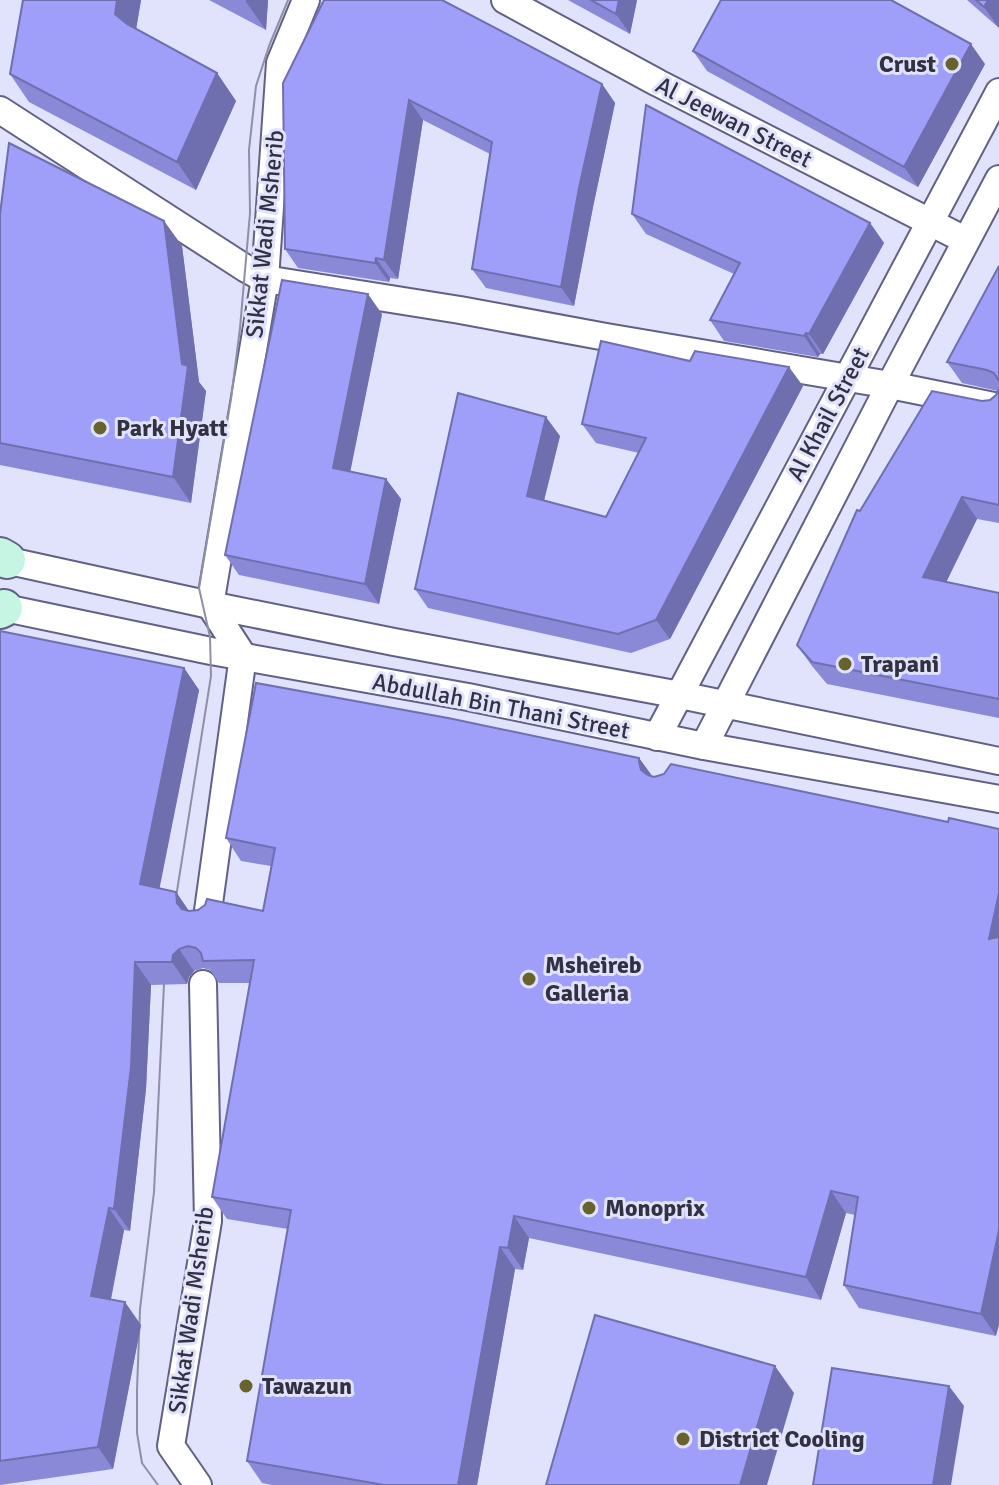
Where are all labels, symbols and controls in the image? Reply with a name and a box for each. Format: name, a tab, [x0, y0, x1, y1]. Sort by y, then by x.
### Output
place label: Crust	[879, 49, 936, 79]
marker: Crust	[943, 55, 961, 73]
street label: Al Jeewan Street	[651, 70, 817, 174]
street label: Sikkat Wadi Msherib	[239, 129, 291, 339]
street label: Al Khail Street	[780, 342, 876, 486]
place label: Park Hyatt	[116, 413, 228, 443]
marker: Park Hyatt	[91, 419, 109, 437]
place label: Trapani	[861, 649, 939, 679]
marker: Trapani	[836, 655, 854, 673]
street label: Abdullah Bin Thani Street	[370, 666, 632, 746]
place label: Msheireb Galleria	[545, 950, 642, 1008]
marker: Msheireb Galleria	[520, 970, 538, 988]
place label: Monoprix	[605, 1193, 705, 1223]
marker: Monoprix	[580, 1199, 598, 1217]
street label: Sikkat Wadi Msherib	[162, 1204, 220, 1416]
place label: Tawazun	[262, 1371, 352, 1401]
marker: Tawazun	[237, 1377, 255, 1395]
place label: District Cooling	[699, 1424, 865, 1454]
marker: District Cooling	[674, 1430, 692, 1448]

